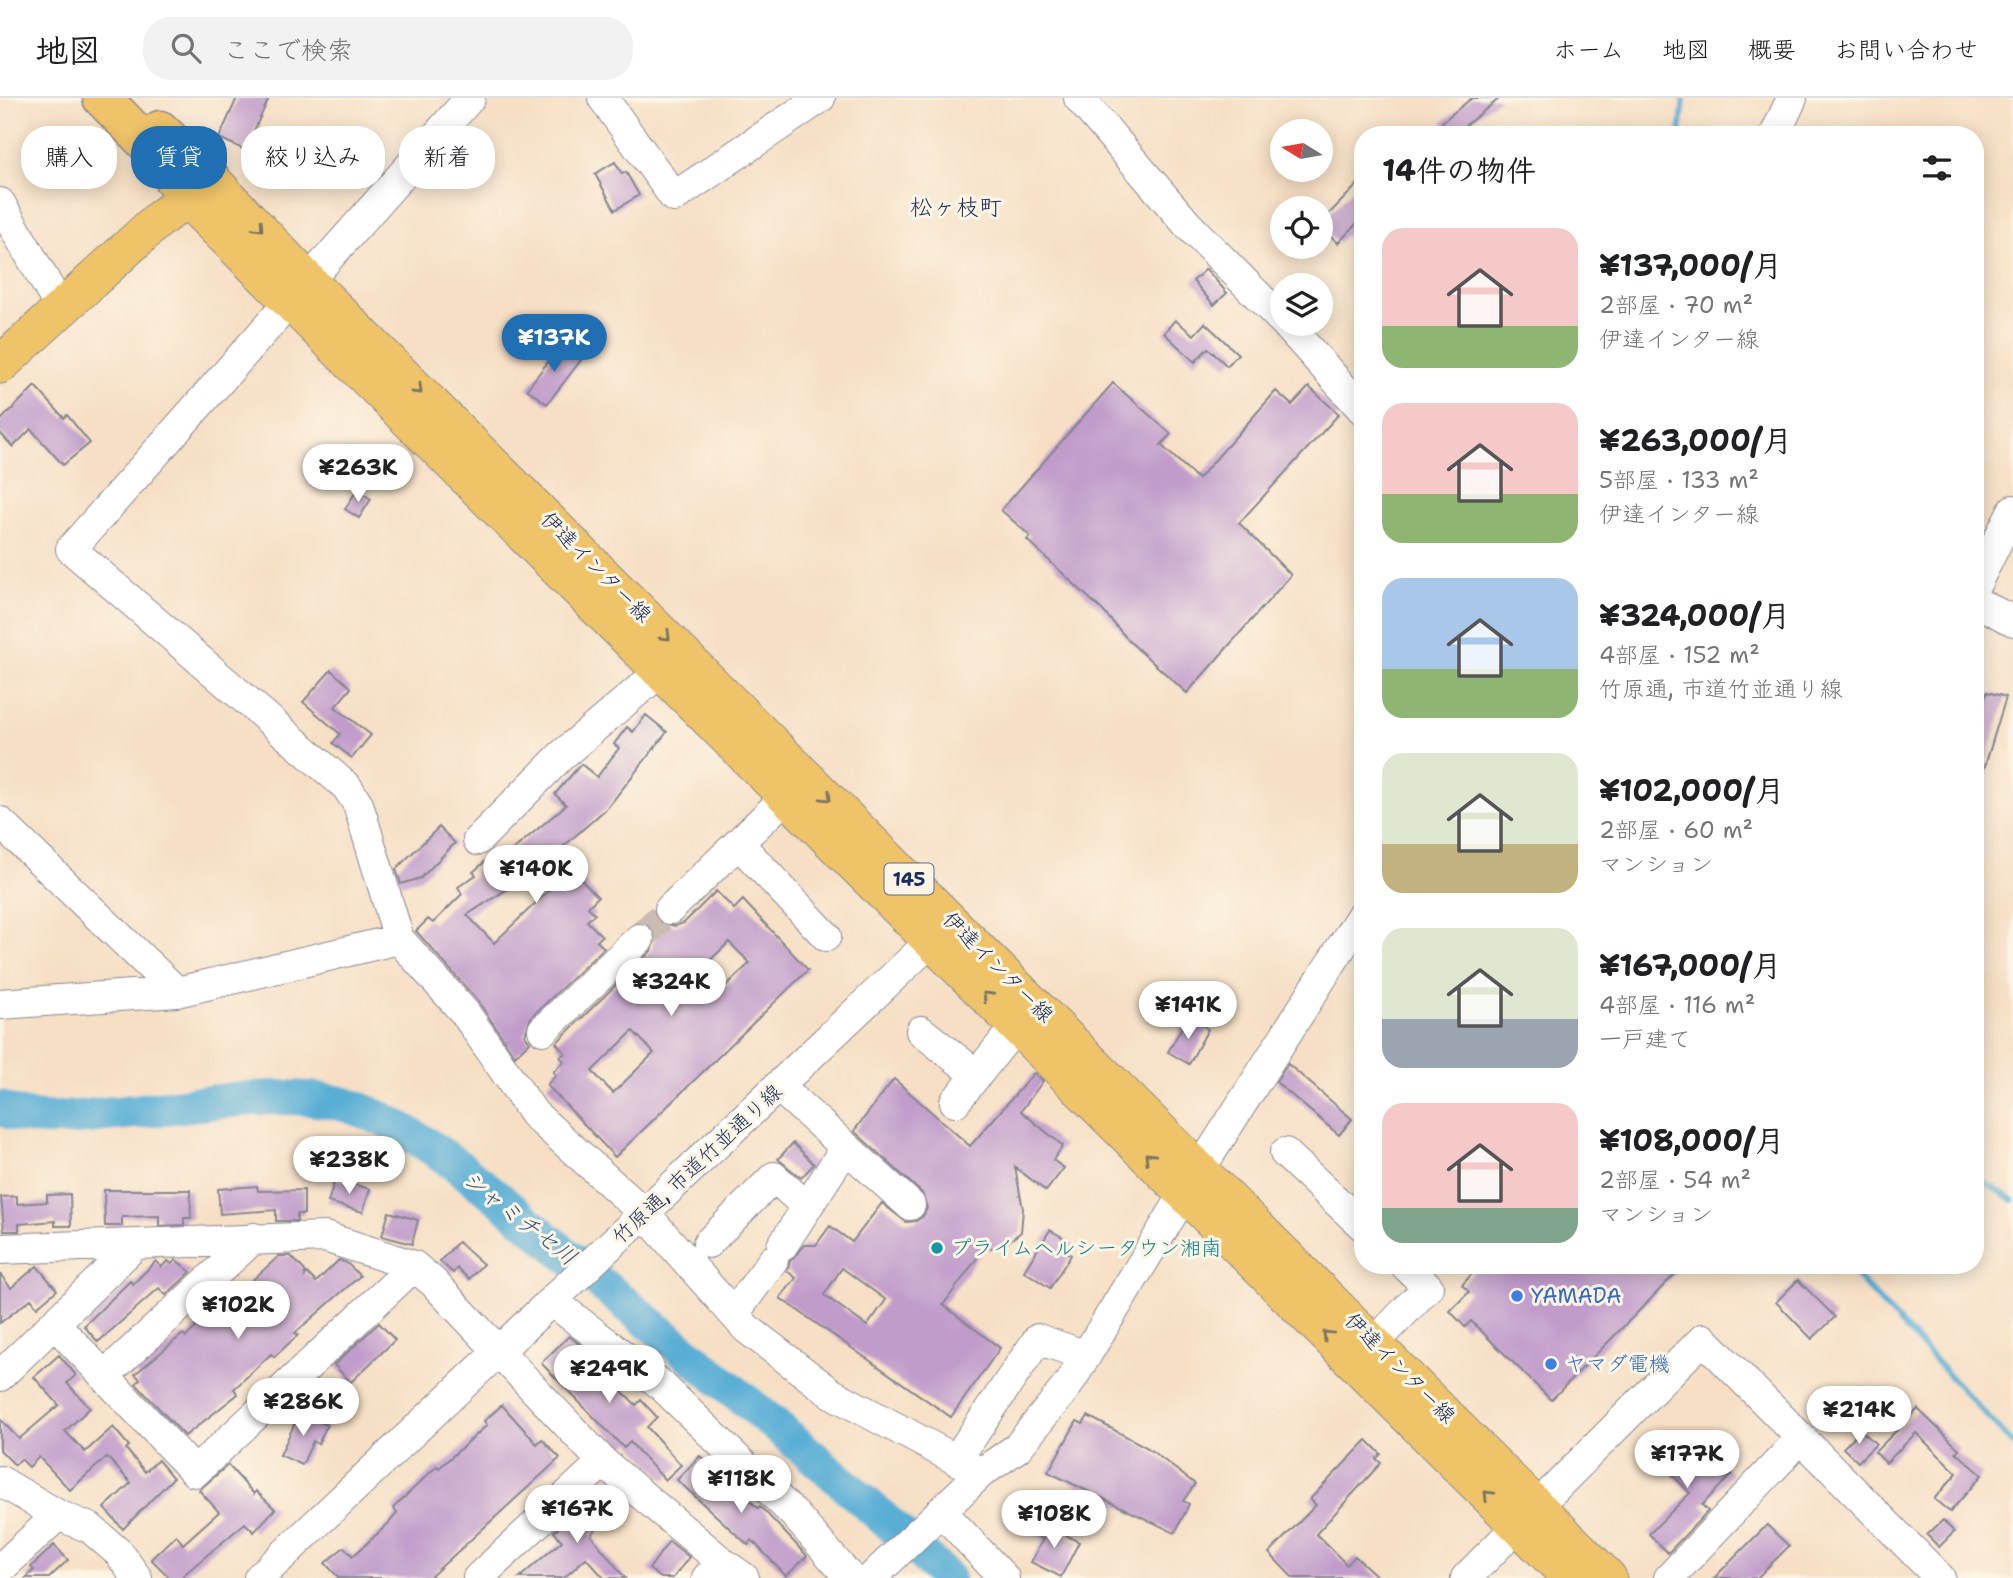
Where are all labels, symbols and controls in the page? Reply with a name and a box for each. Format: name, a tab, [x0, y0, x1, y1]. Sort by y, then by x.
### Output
search box	[143, 17, 633, 80]
text: 地図	[35, 28, 101, 73]
icon: search	[167, 29, 205, 67]
text: ここで検索	[223, 32, 353, 67]
text: ホーム	[1553, 34, 1624, 66]
text: 地図	[1662, 34, 1710, 66]
text: 概要	[1748, 34, 1796, 66]
text: お問い合わせ	[1834, 34, 1978, 66]
north arrow	[1270, 119, 1334, 182]
map controls	[1270, 119, 1333, 336]
chip: 購入	[21, 126, 117, 189]
chip: 賃貸	[131, 126, 227, 189]
chip: 絞り込み	[241, 126, 385, 189]
chip: 新着	[399, 126, 495, 189]
icon: filters	[1918, 149, 1956, 187]
text: 14件の物件	[1382, 150, 1536, 191]
district label: 松ヶ枝町	[910, 192, 1002, 222]
button: locate	[1270, 196, 1333, 259]
one-way arrow	[250, 219, 263, 232]
text: ¥137,000/月	[1599, 245, 1782, 286]
icon: home	[1438, 256, 1522, 340]
button: layers	[1270, 273, 1333, 336]
text: 2部屋 · 70 m²	[1599, 290, 1753, 320]
pin: ¥137K	[505, 314, 603, 374]
text: ¥137K	[518, 322, 590, 352]
text: 伊達インター線	[1599, 324, 1759, 354]
one-way arrow	[409, 381, 422, 394]
text: ¥263,000/月	[1599, 420, 1792, 461]
icon: home	[1438, 431, 1522, 515]
pin: ¥263K	[309, 444, 407, 504]
text: ¥263K	[319, 452, 398, 482]
text: 5部屋 · 133 m²	[1599, 465, 1759, 495]
text: 伊達インター線	[1599, 499, 1759, 529]
street label: 伊達インター線	[534, 505, 658, 629]
text: ¥324,000/月	[1599, 595, 1791, 636]
icon: home	[1438, 606, 1522, 690]
one-way arrow	[658, 628, 671, 641]
text: 4部屋 · 152 m²	[1599, 640, 1760, 670]
text: 竹原通, 市道竹並通り線	[1599, 674, 1843, 704]
text: ¥102,000/月	[1599, 770, 1784, 811]
icon: home	[1438, 781, 1522, 865]
one-way arrow	[819, 789, 831, 801]
text: 2部屋 · 60 m²	[1599, 815, 1753, 845]
pin: ¥140K	[487, 846, 585, 905]
text: マンション	[1599, 849, 1713, 879]
text: ¥140K	[499, 853, 573, 883]
road number: 145	[884, 864, 934, 894]
street label: 伊達インター線	[936, 905, 1060, 1029]
text: ¥167,000/月	[1599, 945, 1782, 986]
icon: home	[1438, 956, 1522, 1040]
pin: ¥324K	[622, 958, 720, 1018]
text: ¥324K	[632, 966, 710, 996]
pin: ¥141K	[1139, 982, 1237, 1041]
text: ¥141K	[1155, 989, 1221, 1019]
text: 4部屋 · 116 m²	[1599, 990, 1755, 1020]
one-way arrow	[983, 992, 996, 1005]
text: 一戸建て	[1599, 1024, 1691, 1054]
street label: 竹原通, 市道竹並通り線	[606, 1078, 788, 1250]
text: ¥108,000/月	[1599, 1120, 1785, 1161]
icon: home	[1438, 1131, 1522, 1215]
pin: ¥238K	[300, 1136, 398, 1196]
text: ¥238K	[309, 1144, 389, 1174]
one-way arrow	[1144, 1152, 1157, 1165]
water label: シャミチセ川	[456, 1164, 584, 1272]
text: 2部屋 · 54 m²	[1599, 1165, 1751, 1195]
text: マンション	[1599, 1199, 1713, 1229]
place label: プライムヘルシータウン湘南	[951, 1234, 1222, 1262]
marker: プライムヘルシータウン湘南	[929, 1240, 945, 1256]
pin: ¥102K	[189, 1282, 287, 1341]
place label: YAMADA	[1531, 1282, 1622, 1310]
marker: YAMADA	[1509, 1288, 1525, 1304]
text: ¥102K	[202, 1289, 274, 1319]
street label: 伊達インター線	[1338, 1306, 1462, 1430]
one-way arrow	[1322, 1330, 1335, 1343]
pin: ¥249K	[560, 1346, 658, 1405]
place label: ヤマダ電機	[1565, 1350, 1670, 1378]
text: ¥249K	[570, 1353, 648, 1383]
marker: ヤマダ電機	[1543, 1356, 1559, 1372]
pin: ¥286K	[254, 1378, 352, 1438]
text: ¥286K	[263, 1386, 343, 1416]
pin: ¥214K	[1810, 1386, 1908, 1446]
text: ¥214K	[1823, 1394, 1895, 1424]
pin: ¥177K	[1638, 1430, 1736, 1490]
text: ¥177K	[1650, 1438, 1724, 1468]
pin: ¥118K	[692, 1456, 790, 1515]
text: ¥118K	[707, 1463, 775, 1493]
pin: ¥167K	[528, 1486, 626, 1545]
pin: ¥108K	[1005, 1490, 1103, 1550]
one-way arrow	[1484, 1491, 1497, 1504]
text: ¥167K	[541, 1493, 613, 1523]
text: ¥108K	[1017, 1498, 1091, 1528]

